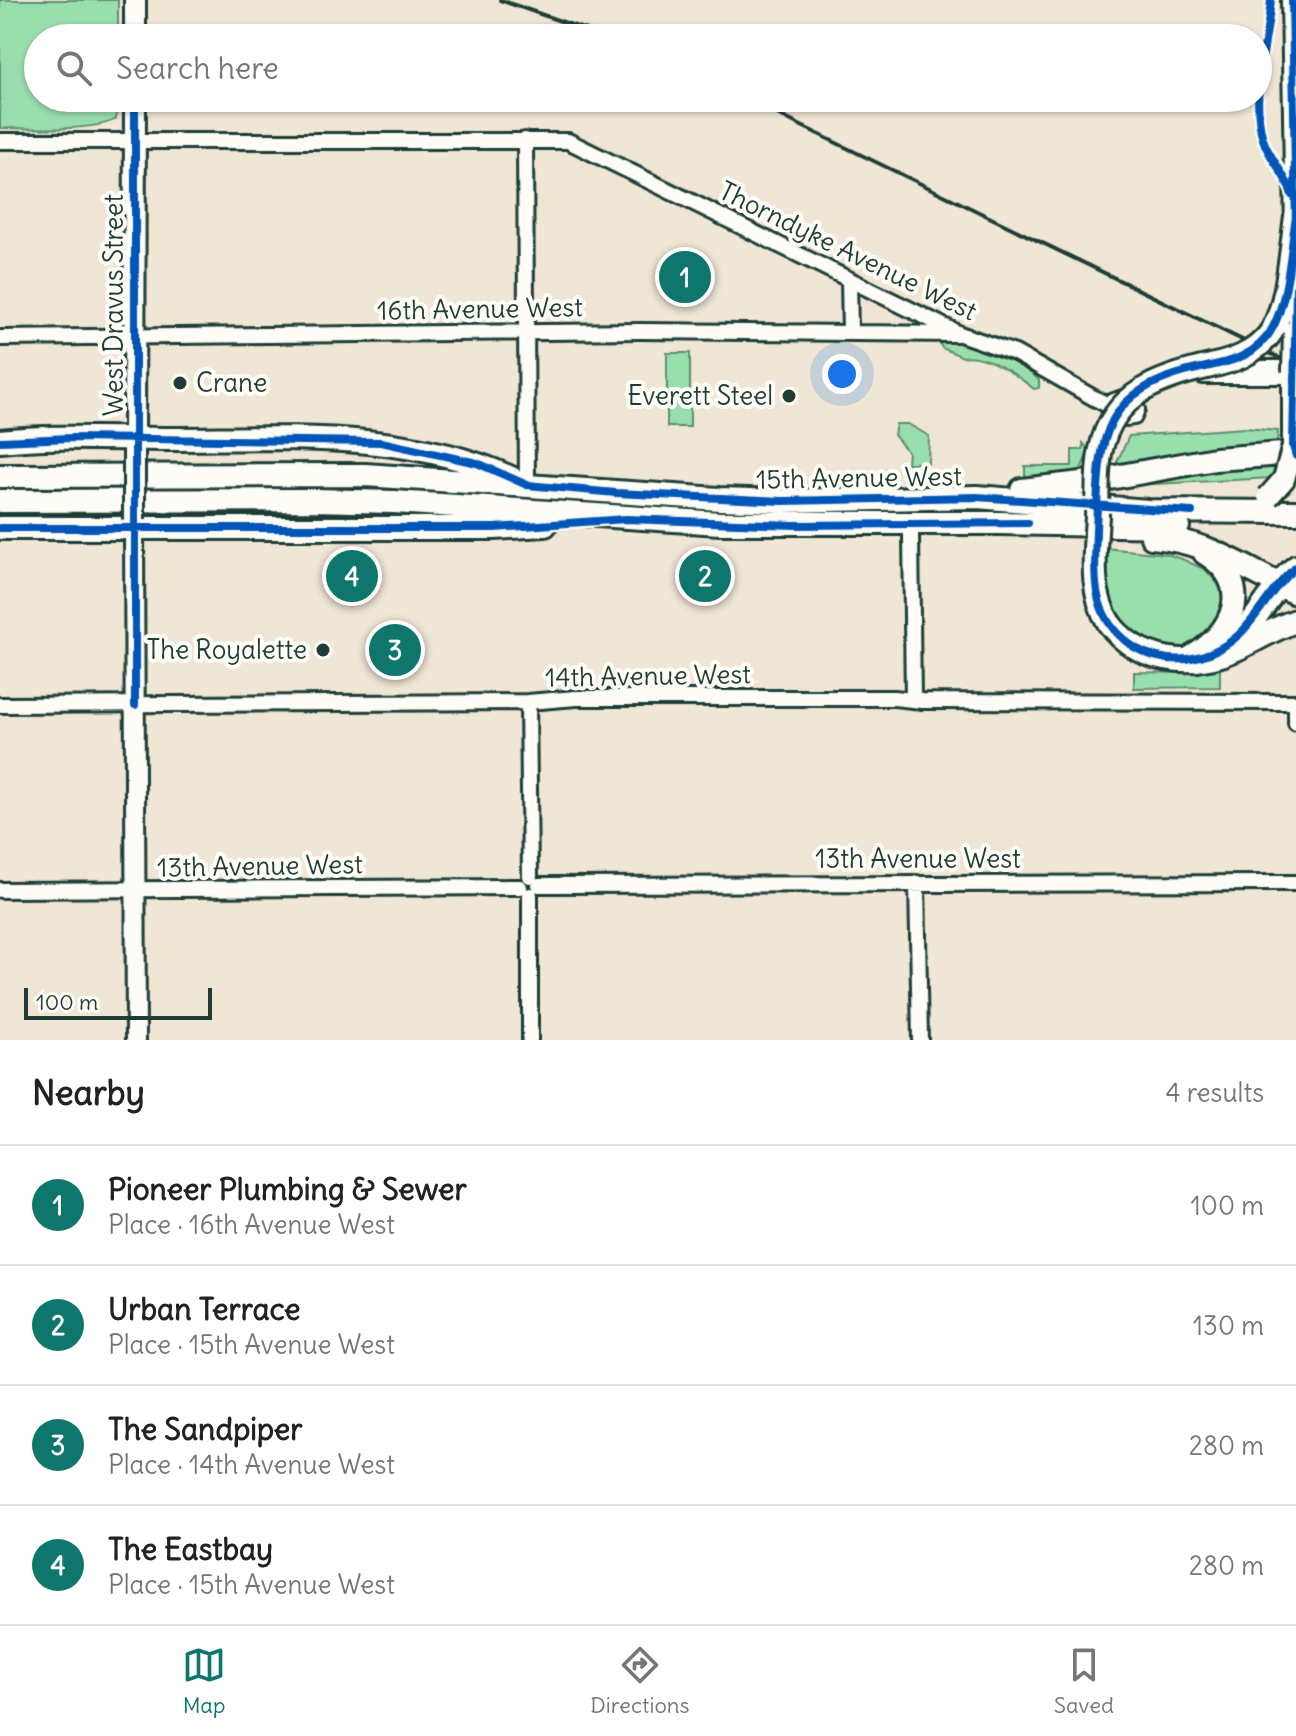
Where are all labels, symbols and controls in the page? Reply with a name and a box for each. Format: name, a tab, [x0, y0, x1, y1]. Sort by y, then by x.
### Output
search box	[24, 24, 1272, 112]
icon: search	[52, 46, 96, 90]
text: Search here	[116, 49, 279, 87]
street label: Thorndyke Avenue West	[714, 174, 983, 327]
street label: West Dravus Street	[97, 194, 130, 416]
pin: 1	[659, 247, 711, 307]
street label: 16th Avenue West	[377, 290, 583, 327]
your location	[822, 354, 862, 394]
place label: Crane	[196, 366, 267, 399]
marker: Crane	[171, 374, 189, 392]
place label: Everett Steel	[628, 379, 773, 412]
marker: Everett Steel	[780, 387, 798, 405]
street label: 15th Avenue West	[756, 459, 962, 496]
pin: 4	[326, 546, 378, 606]
pin: 2	[679, 546, 731, 606]
pin: 3	[369, 620, 421, 680]
place label: The Royalette	[147, 633, 307, 666]
marker: The Royalette	[314, 641, 332, 659]
street label: 14th Avenue West	[545, 657, 751, 694]
street label: 13th Avenue West	[815, 842, 1021, 875]
street label: 13th Avenue West	[157, 847, 363, 884]
scale bar	[24, 984, 212, 1020]
text: 100 m	[36, 988, 98, 1016]
text: Nearby	[32, 1071, 145, 1114]
text: 4 results	[1166, 1076, 1264, 1109]
text: Pioneer Plumbing & Sewer	[108, 1170, 467, 1208]
text: 1	[53, 1189, 63, 1222]
text: 100 m	[1190, 1189, 1264, 1222]
text: Place · 16th Avenue West	[108, 1208, 395, 1241]
text: Urban Terrace	[108, 1290, 300, 1328]
text: 2	[51, 1309, 65, 1342]
text: 130 m	[1193, 1309, 1264, 1342]
text: Place · 15th Avenue West	[108, 1328, 395, 1361]
text: The Sandpiper	[108, 1410, 302, 1448]
text: 3	[51, 1429, 65, 1462]
text: 280 m	[1189, 1429, 1264, 1462]
text: Place · 14th Avenue West	[108, 1448, 395, 1481]
text: The Eastbay	[108, 1530, 273, 1568]
text: 4	[50, 1549, 66, 1582]
text: 280 m	[1189, 1549, 1264, 1582]
text: Place · 15th Avenue West	[108, 1568, 395, 1601]
tab: Map	[182, 1643, 226, 1719]
tab: Directions	[590, 1643, 690, 1719]
tab: Saved	[1054, 1643, 1114, 1719]

